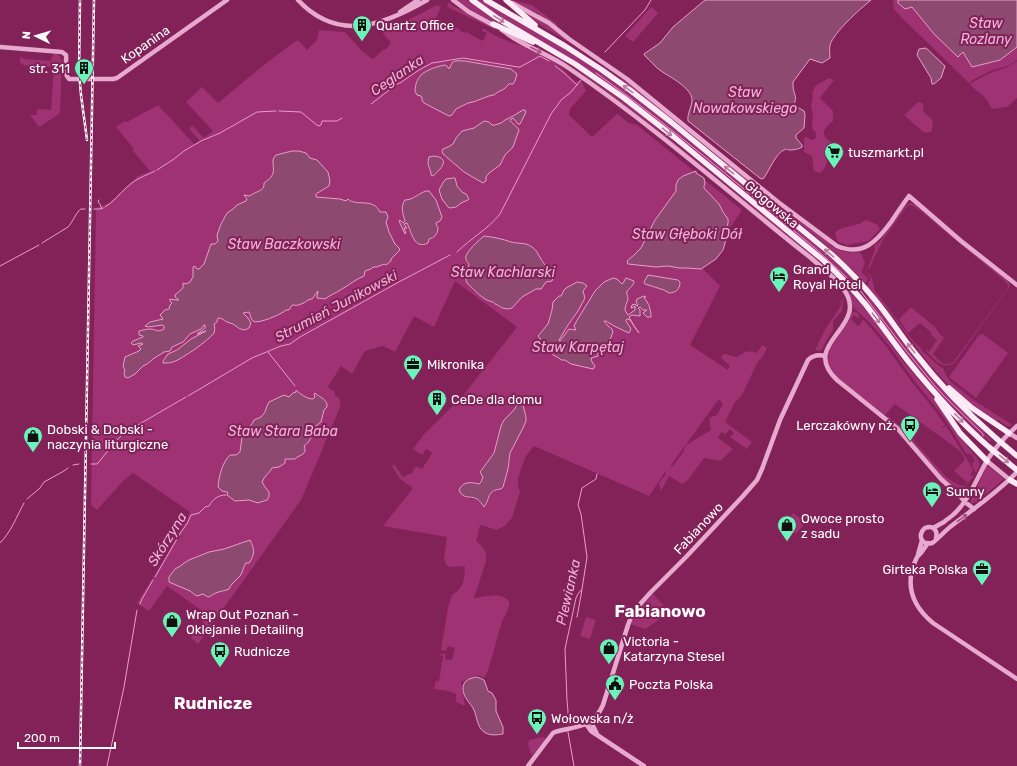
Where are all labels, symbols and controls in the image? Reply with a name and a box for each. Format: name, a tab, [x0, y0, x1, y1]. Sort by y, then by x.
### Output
building icon: Quartz Office	[351, 14, 373, 42]
one-way arrow	[493, 15, 504, 23]
water label: Staw Rozlany	[960, 15, 1013, 48]
north arrow	[16, 16, 56, 56]
place label: Quartz Office	[376, 18, 454, 33]
street label: Kopanina	[118, 22, 172, 67]
text: N	[20, 31, 33, 40]
one-way arrow	[529, 46, 541, 54]
water label: Ceglanka	[367, 51, 427, 100]
building icon: str. 311	[73, 57, 95, 85]
place label: str. 311	[29, 61, 70, 76]
one-way arrow	[622, 84, 633, 93]
water label: Staw Nowakowskiego	[693, 84, 797, 117]
one-way arrow	[662, 128, 673, 137]
supermarket icon: tuszmarkt.pl	[823, 141, 845, 169]
place label: tuszmarkt.pl	[848, 145, 924, 160]
one-way arrow	[724, 165, 735, 174]
street label: Głogowska	[741, 178, 802, 232]
water label: Staw Głęboki Dół	[632, 226, 743, 243]
water label: Staw Baczkowski	[228, 236, 341, 253]
one-way arrow	[824, 248, 835, 257]
place label: Grand Royal Hotel	[793, 262, 861, 292]
water label: Staw Kachlarski	[451, 264, 556, 281]
hotel icon: Grand Royal Hotel	[768, 265, 790, 293]
water label: Strumień Junikowski	[272, 267, 401, 346]
one-way arrow	[871, 312, 880, 323]
water label: Staw Karpętaj	[532, 339, 624, 356]
one-way arrow	[907, 343, 915, 354]
office icon: Mikronika	[402, 353, 424, 381]
place label: Mikronika	[427, 357, 484, 372]
building icon: CeDe dla domu	[426, 388, 448, 416]
place label: CeDe dla domu	[451, 392, 542, 407]
one-way arrow	[955, 413, 964, 423]
bus stop icon: Lerczakówny nż.	[899, 414, 921, 442]
place label: Lerczakówny nż.	[796, 418, 896, 433]
place label: Dobski & Dobski - naczynia liturgiczne	[47, 422, 168, 453]
water label: Staw Stara Baba	[228, 423, 338, 440]
shop icon: Dobski & Dobski - naczynia liturgiczne	[22, 425, 44, 453]
one-way arrow	[998, 454, 1009, 463]
hotel icon: Sunny	[921, 480, 943, 508]
place label: Sunny	[946, 484, 985, 499]
street label: Fabianowo	[671, 499, 726, 557]
water label: Skórzyna	[144, 509, 191, 569]
place label: Owoce prosto z sadu	[801, 511, 884, 541]
shop icon: Owoce prosto z sadu	[776, 514, 798, 542]
one-way arrow	[956, 514, 967, 522]
water label: Plewianka	[553, 558, 584, 627]
office icon: Girteka Polska	[971, 558, 993, 586]
place label: Girteka Polska	[883, 562, 968, 577]
district label: Fabianowo	[614, 601, 706, 621]
place label: Wrap Out Poznań - Oklejanie i Detailing	[186, 607, 304, 638]
shop icon: Wrap Out Poznań - Oklejanie i Detailing	[161, 610, 183, 638]
place label: Victoria - Katarzyna Stesel	[623, 634, 725, 664]
shop icon: Victoria - Katarzyna Stesel	[598, 637, 620, 665]
bus stop icon: Rudnicze	[209, 640, 231, 668]
place label: Rudnicze	[234, 644, 290, 659]
public building icon: Poczta Polska	[604, 673, 626, 701]
place label: Poczta Polska	[629, 677, 713, 692]
district label: Rudnicze	[174, 693, 252, 713]
bus stop icon: Wołowska n/ż	[526, 707, 548, 735]
place label: Wołowska n/ż	[551, 711, 634, 726]
scale bar	[18, 724, 115, 750]
text: 200 m	[24, 731, 60, 745]

